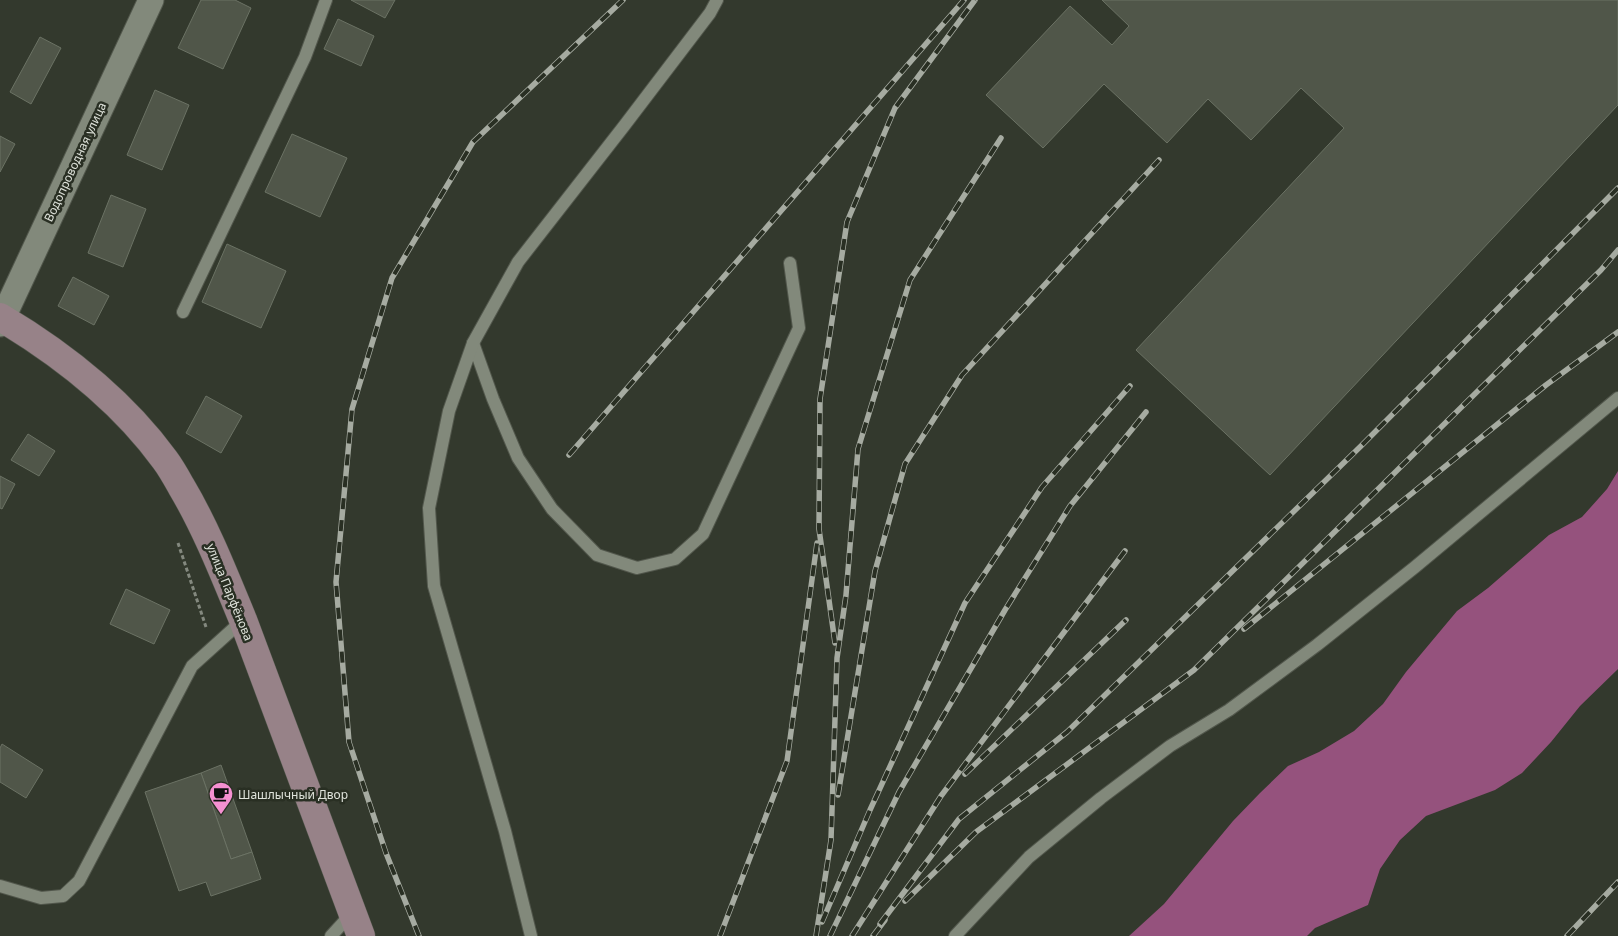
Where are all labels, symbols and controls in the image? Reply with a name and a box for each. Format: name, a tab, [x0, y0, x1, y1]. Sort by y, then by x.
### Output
street label: Водопроводная улица	[40, 99, 110, 225]
street label: улица Парфёнова	[203, 541, 257, 643]
cafe icon: Шашлычный Двор	[208, 781, 234, 815]
place label: Шашлычный Двор	[238, 786, 348, 803]

